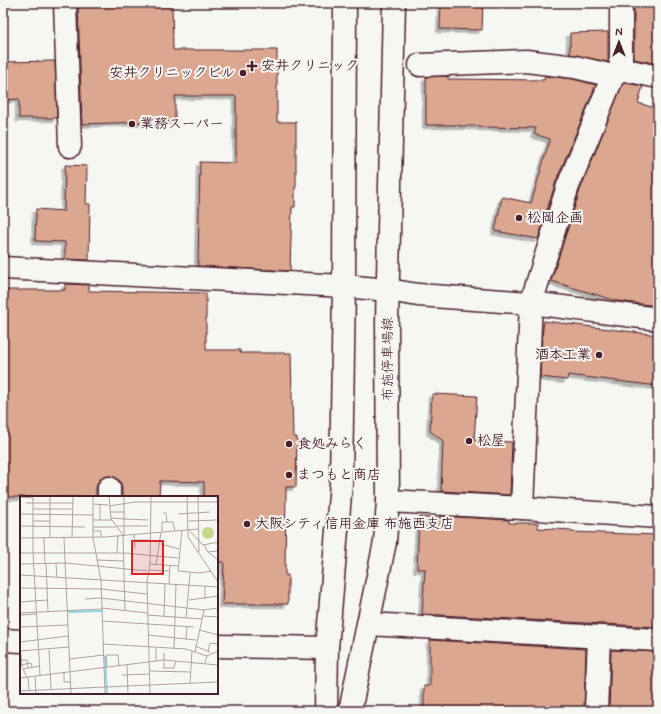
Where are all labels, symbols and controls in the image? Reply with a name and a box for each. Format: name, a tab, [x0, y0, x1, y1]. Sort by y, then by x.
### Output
north arrow	[599, 22, 639, 62]
text: N	[615, 26, 623, 40]
place label: 安井クリニック	[261, 57, 359, 75]
marker: 安井クリニック	[246, 60, 258, 72]
place label: 安井クリニックビル	[109, 64, 235, 82]
marker: 安井クリニックビル	[238, 68, 248, 78]
place label: 業務スーパー	[140, 115, 223, 133]
marker: 業務スーパー	[127, 119, 137, 129]
place label: 松岡企画	[527, 209, 583, 227]
marker: 松岡企画	[514, 213, 524, 223]
street label: 布施停車場線	[379, 317, 397, 401]
place label: 酒本工業	[535, 346, 591, 364]
marker: 酒本工業	[594, 350, 604, 360]
place label: 松屋	[477, 432, 505, 450]
place label: 食処みらく	[297, 435, 367, 453]
marker: 松屋	[464, 436, 474, 446]
marker: 食処みらく	[284, 439, 294, 449]
place label: まつもと商店	[297, 466, 381, 484]
marker: まつもと商店	[284, 470, 294, 480]
inset map	[20, 496, 218, 694]
place label: 大阪シティ信用金庫 布施西支店	[255, 515, 454, 533]
marker: 大阪シティ信用金庫 布施西支店	[242, 519, 252, 529]

